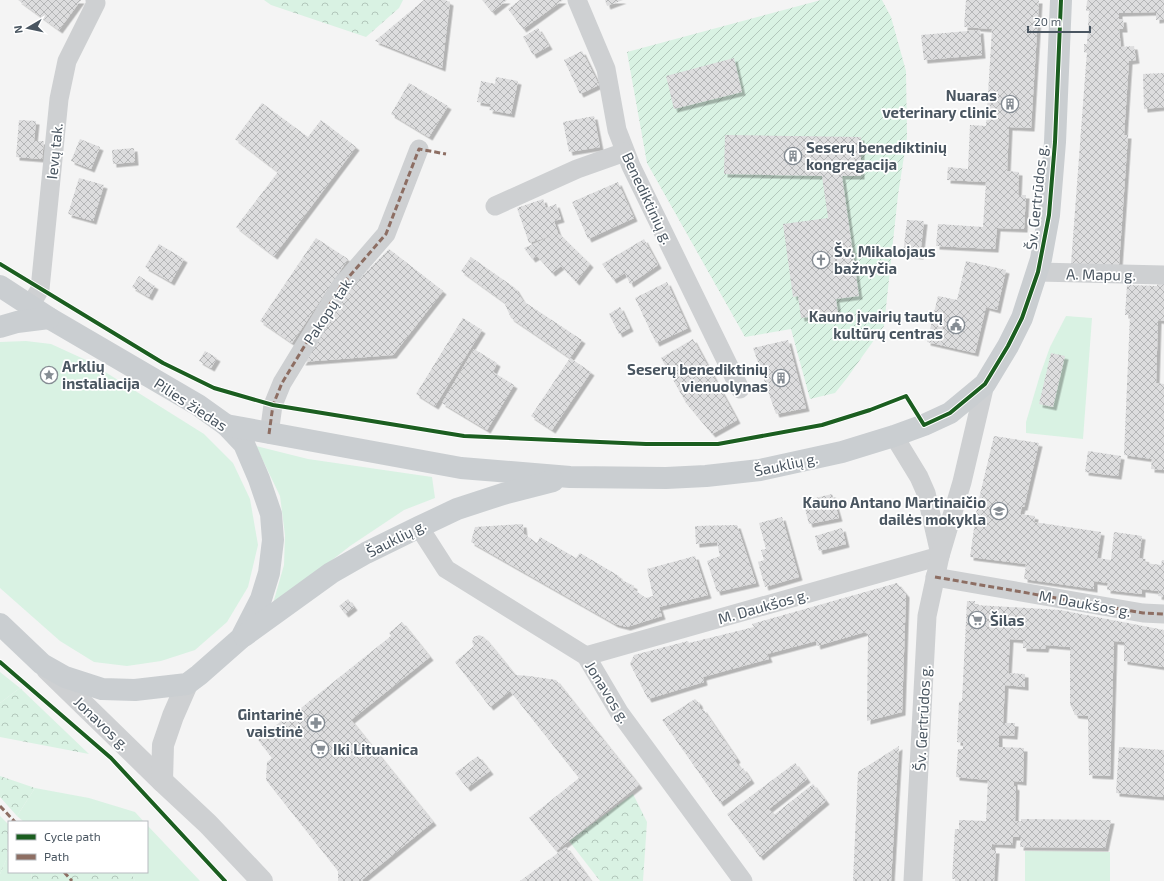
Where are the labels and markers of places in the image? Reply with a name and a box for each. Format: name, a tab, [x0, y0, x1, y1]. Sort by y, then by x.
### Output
place label: Nuaras veterinary clinic	[882, 86, 997, 122]
building icon: Nuaras veterinary clinic	[1000, 94, 1020, 114]
place label: Seserų benediktinių kongregacija	[806, 138, 947, 173]
building icon: Seserų benediktinių kongregacija	[783, 146, 803, 166]
place label: Šv. Mikalojaus bažnyčia	[834, 242, 936, 278]
church icon: Šv. Mikalojaus bažnyčia	[811, 250, 831, 270]
place label: Kauno įvairių tautų kultūrų centras	[809, 307, 943, 342]
public building icon: Kauno įvairių tautų kultūrų centras	[946, 315, 966, 335]
place label: Arklių instaliacija	[62, 357, 140, 392]
place label: Seserų benediktinių vienuolynas	[627, 360, 768, 396]
place icon: Arklių instaliacija	[39, 365, 59, 385]
building icon: Seserų benediktinių vienuolynas	[771, 368, 791, 388]
place label: Kauno Antano Martinaičio dailės mokykla	[802, 493, 986, 529]
school or university icon: Kauno Antano Martinaičio dailės mokykla	[989, 501, 1009, 521]
supermarket icon: Šilas	[967, 610, 987, 630]
place label: Šilas	[990, 611, 1024, 629]
place label: Gintarinė vaistinė	[237, 705, 303, 740]
pharmacy icon: Gintarinė vaistinė	[306, 713, 326, 733]
supermarket icon: Iki Lituanica	[310, 739, 330, 759]
place label: Iki Lituanica	[333, 740, 418, 758]

